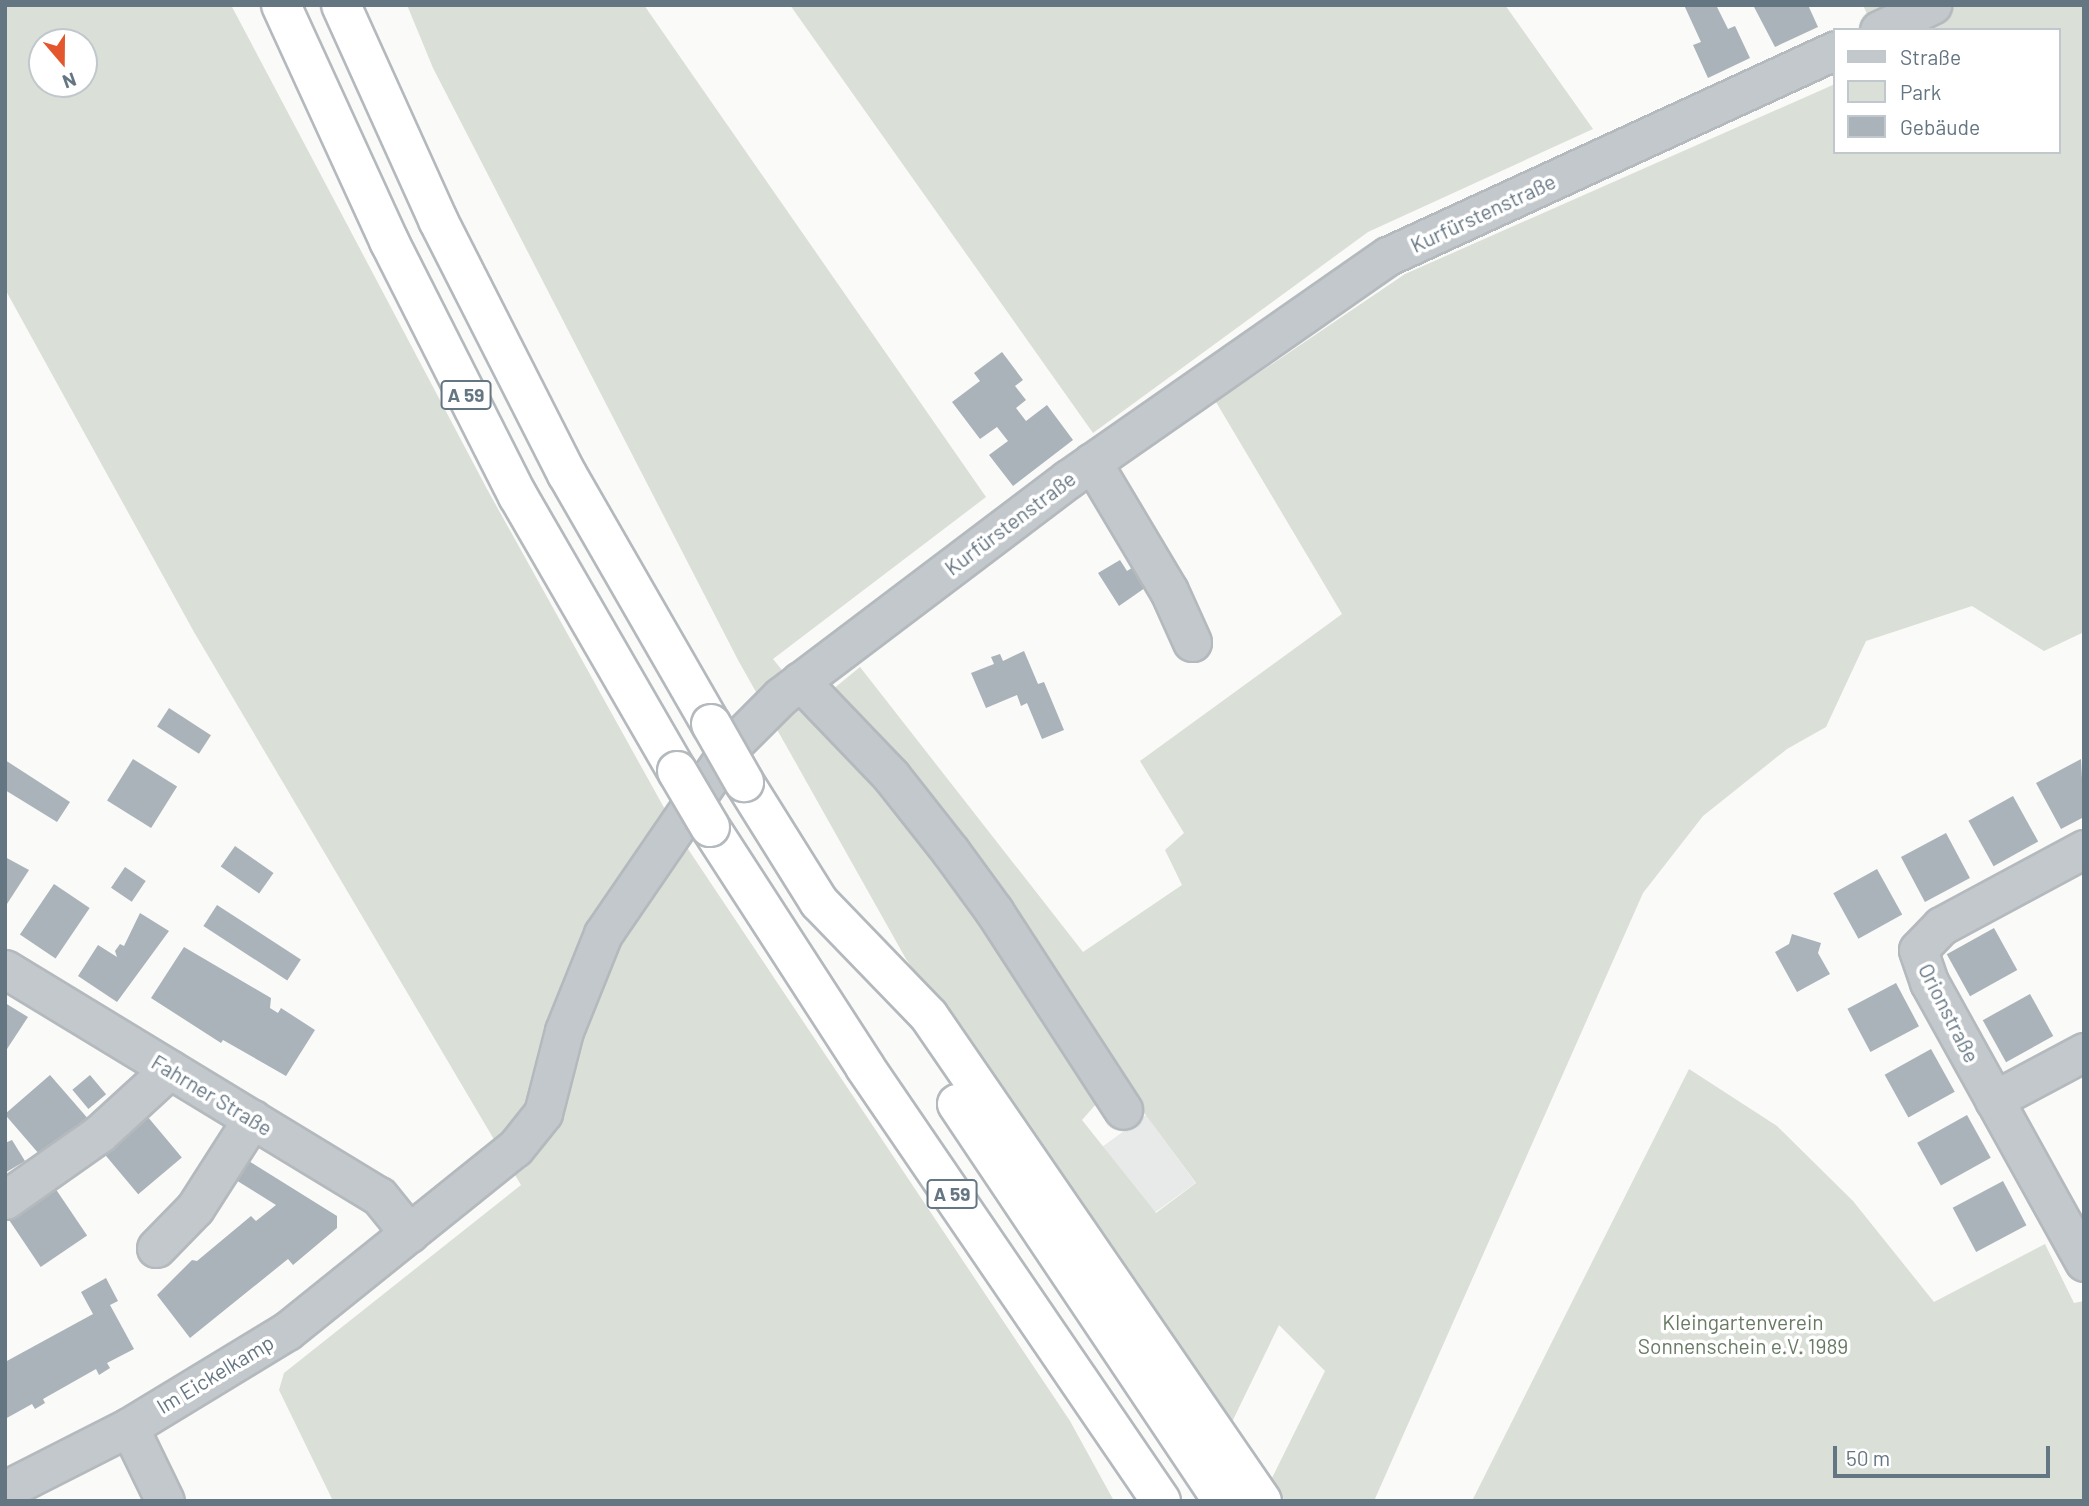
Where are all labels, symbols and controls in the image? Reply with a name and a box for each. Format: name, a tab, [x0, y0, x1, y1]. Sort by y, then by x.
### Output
north arrow	[28, 28, 98, 98]
legend	[1834, 28, 2061, 154]
text: Straße	[1900, 44, 1961, 69]
text: N	[60, 68, 80, 94]
text: Park	[1900, 79, 1941, 104]
text: Gebäude	[1900, 114, 1980, 139]
street label: Kurfürstenstraße	[1406, 168, 1560, 258]
road number: A 59	[440, 380, 492, 410]
street label: Kurfürstenstraße	[940, 466, 1080, 580]
street label: Orionstraße	[1913, 959, 1985, 1067]
street label: Fahrner Straße	[147, 1049, 277, 1141]
road number: A 59	[926, 1178, 978, 1210]
park label: Kleingartenverein Sonnenschein e.V. 1989	[1638, 1309, 1848, 1359]
street label: Im Eickelkamp	[152, 1329, 278, 1419]
scale bar	[1837, 1432, 2054, 1476]
text: 50 m	[1846, 1445, 1890, 1470]

